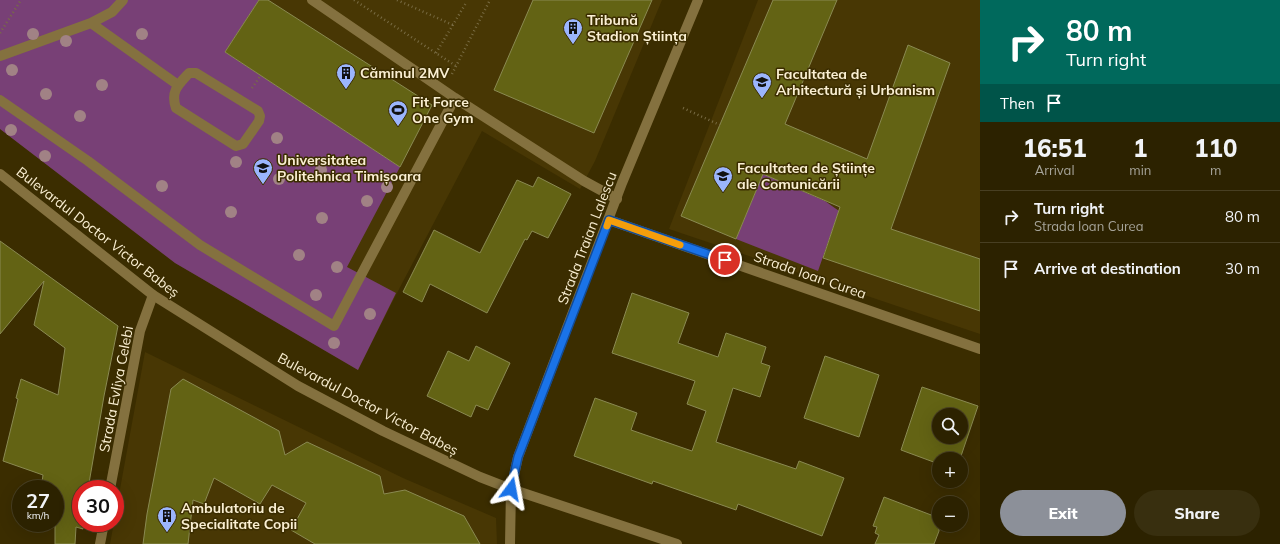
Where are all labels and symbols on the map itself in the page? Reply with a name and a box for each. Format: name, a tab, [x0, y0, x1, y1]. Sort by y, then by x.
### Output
place label: Tribună Stadion Știința	[587, 11, 687, 45]
building icon: Tribună Stadion Știința	[562, 17, 584, 45]
building icon: Căminul 2MV	[335, 62, 357, 90]
place label: Căminul 2MV	[360, 64, 450, 82]
place label: Facultatea de Arhitectură și Urbanism	[776, 65, 935, 99]
school or university icon: Facultatea de Arhitectură și Urbanism	[751, 71, 773, 99]
place label: Fit Force One Gym	[412, 93, 474, 127]
sports icon: Fit Force One Gym	[387, 99, 409, 127]
place label: Universitatea Politehnica Timișoara	[277, 151, 421, 185]
school or university icon: Universitatea Politehnica Timișoara	[252, 157, 274, 185]
place label: Facultatea de Științe ale Comunicării	[737, 159, 875, 193]
street label: Bulevardul Doctor Victor Babeș	[13, 163, 183, 301]
school or university icon: Facultatea de Științe ale Comunicării	[712, 165, 734, 193]
street label: Strada Traian Lalescu	[553, 169, 621, 307]
pin	[708, 243, 742, 277]
street label: Strada Ioan Curea	[751, 247, 869, 303]
street label: Strada Evliya Celebi	[95, 324, 137, 454]
street label: Bulevardul Doctor Victor Babeș	[275, 349, 461, 459]
position arrow	[490, 468, 532, 510]
speed limit sign: 30	[72, 480, 124, 532]
place label: Ambulatoriu de Specialitate Copii	[181, 499, 297, 533]
building icon: Ambulatoriu de Specialitate Copii	[156, 505, 178, 533]

